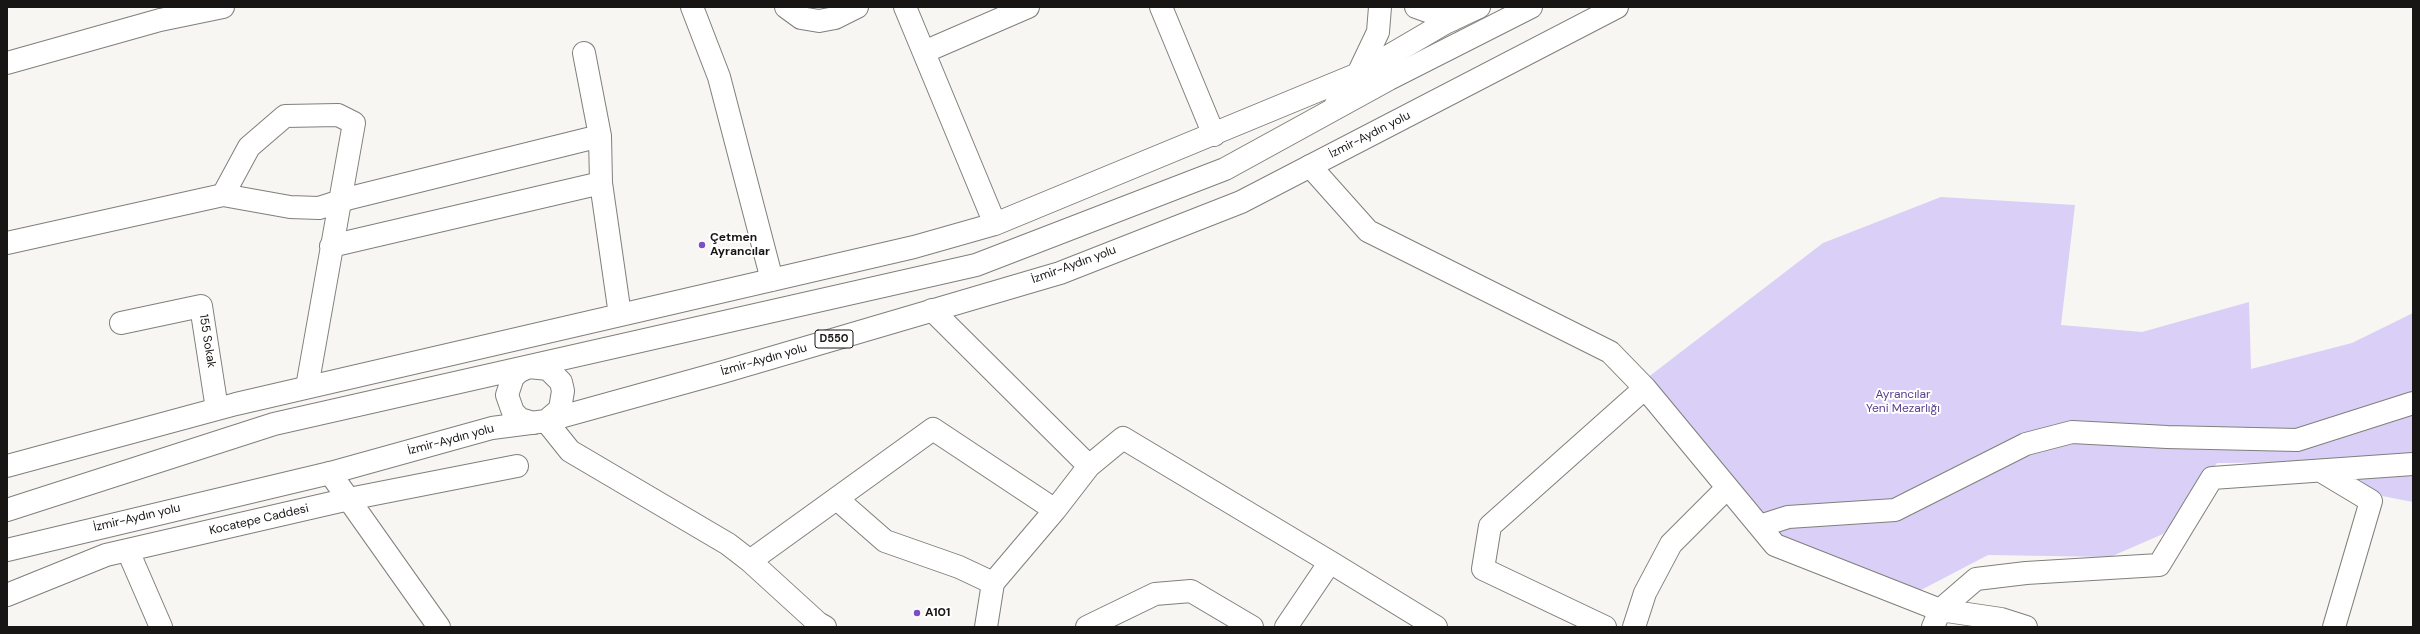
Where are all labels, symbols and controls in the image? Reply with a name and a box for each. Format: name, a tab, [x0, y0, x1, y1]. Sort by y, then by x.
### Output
street label: İzmir-Aydın yolu	[1327, 108, 1413, 162]
place label: Çetmen Ayrancılar	[710, 231, 770, 259]
marker: Çetmen Ayrancılar	[697, 240, 707, 250]
street label: İzmir-Aydın yolu	[1030, 243, 1118, 287]
street label: 155 Sokak	[196, 313, 218, 369]
road number: D550	[815, 330, 853, 348]
street label: İzmir-Aydın yolu	[719, 341, 809, 379]
park label: Ayrancılar Yeni Mezarlığı	[1866, 388, 1940, 416]
street label: İzmir-Aydın yolu	[406, 422, 496, 458]
street label: İzmir-Aydın yolu	[92, 501, 182, 535]
street label: Kocatepe Caddesi	[208, 502, 310, 538]
place label: A101	[925, 606, 950, 620]
marker: A101	[912, 608, 922, 618]

